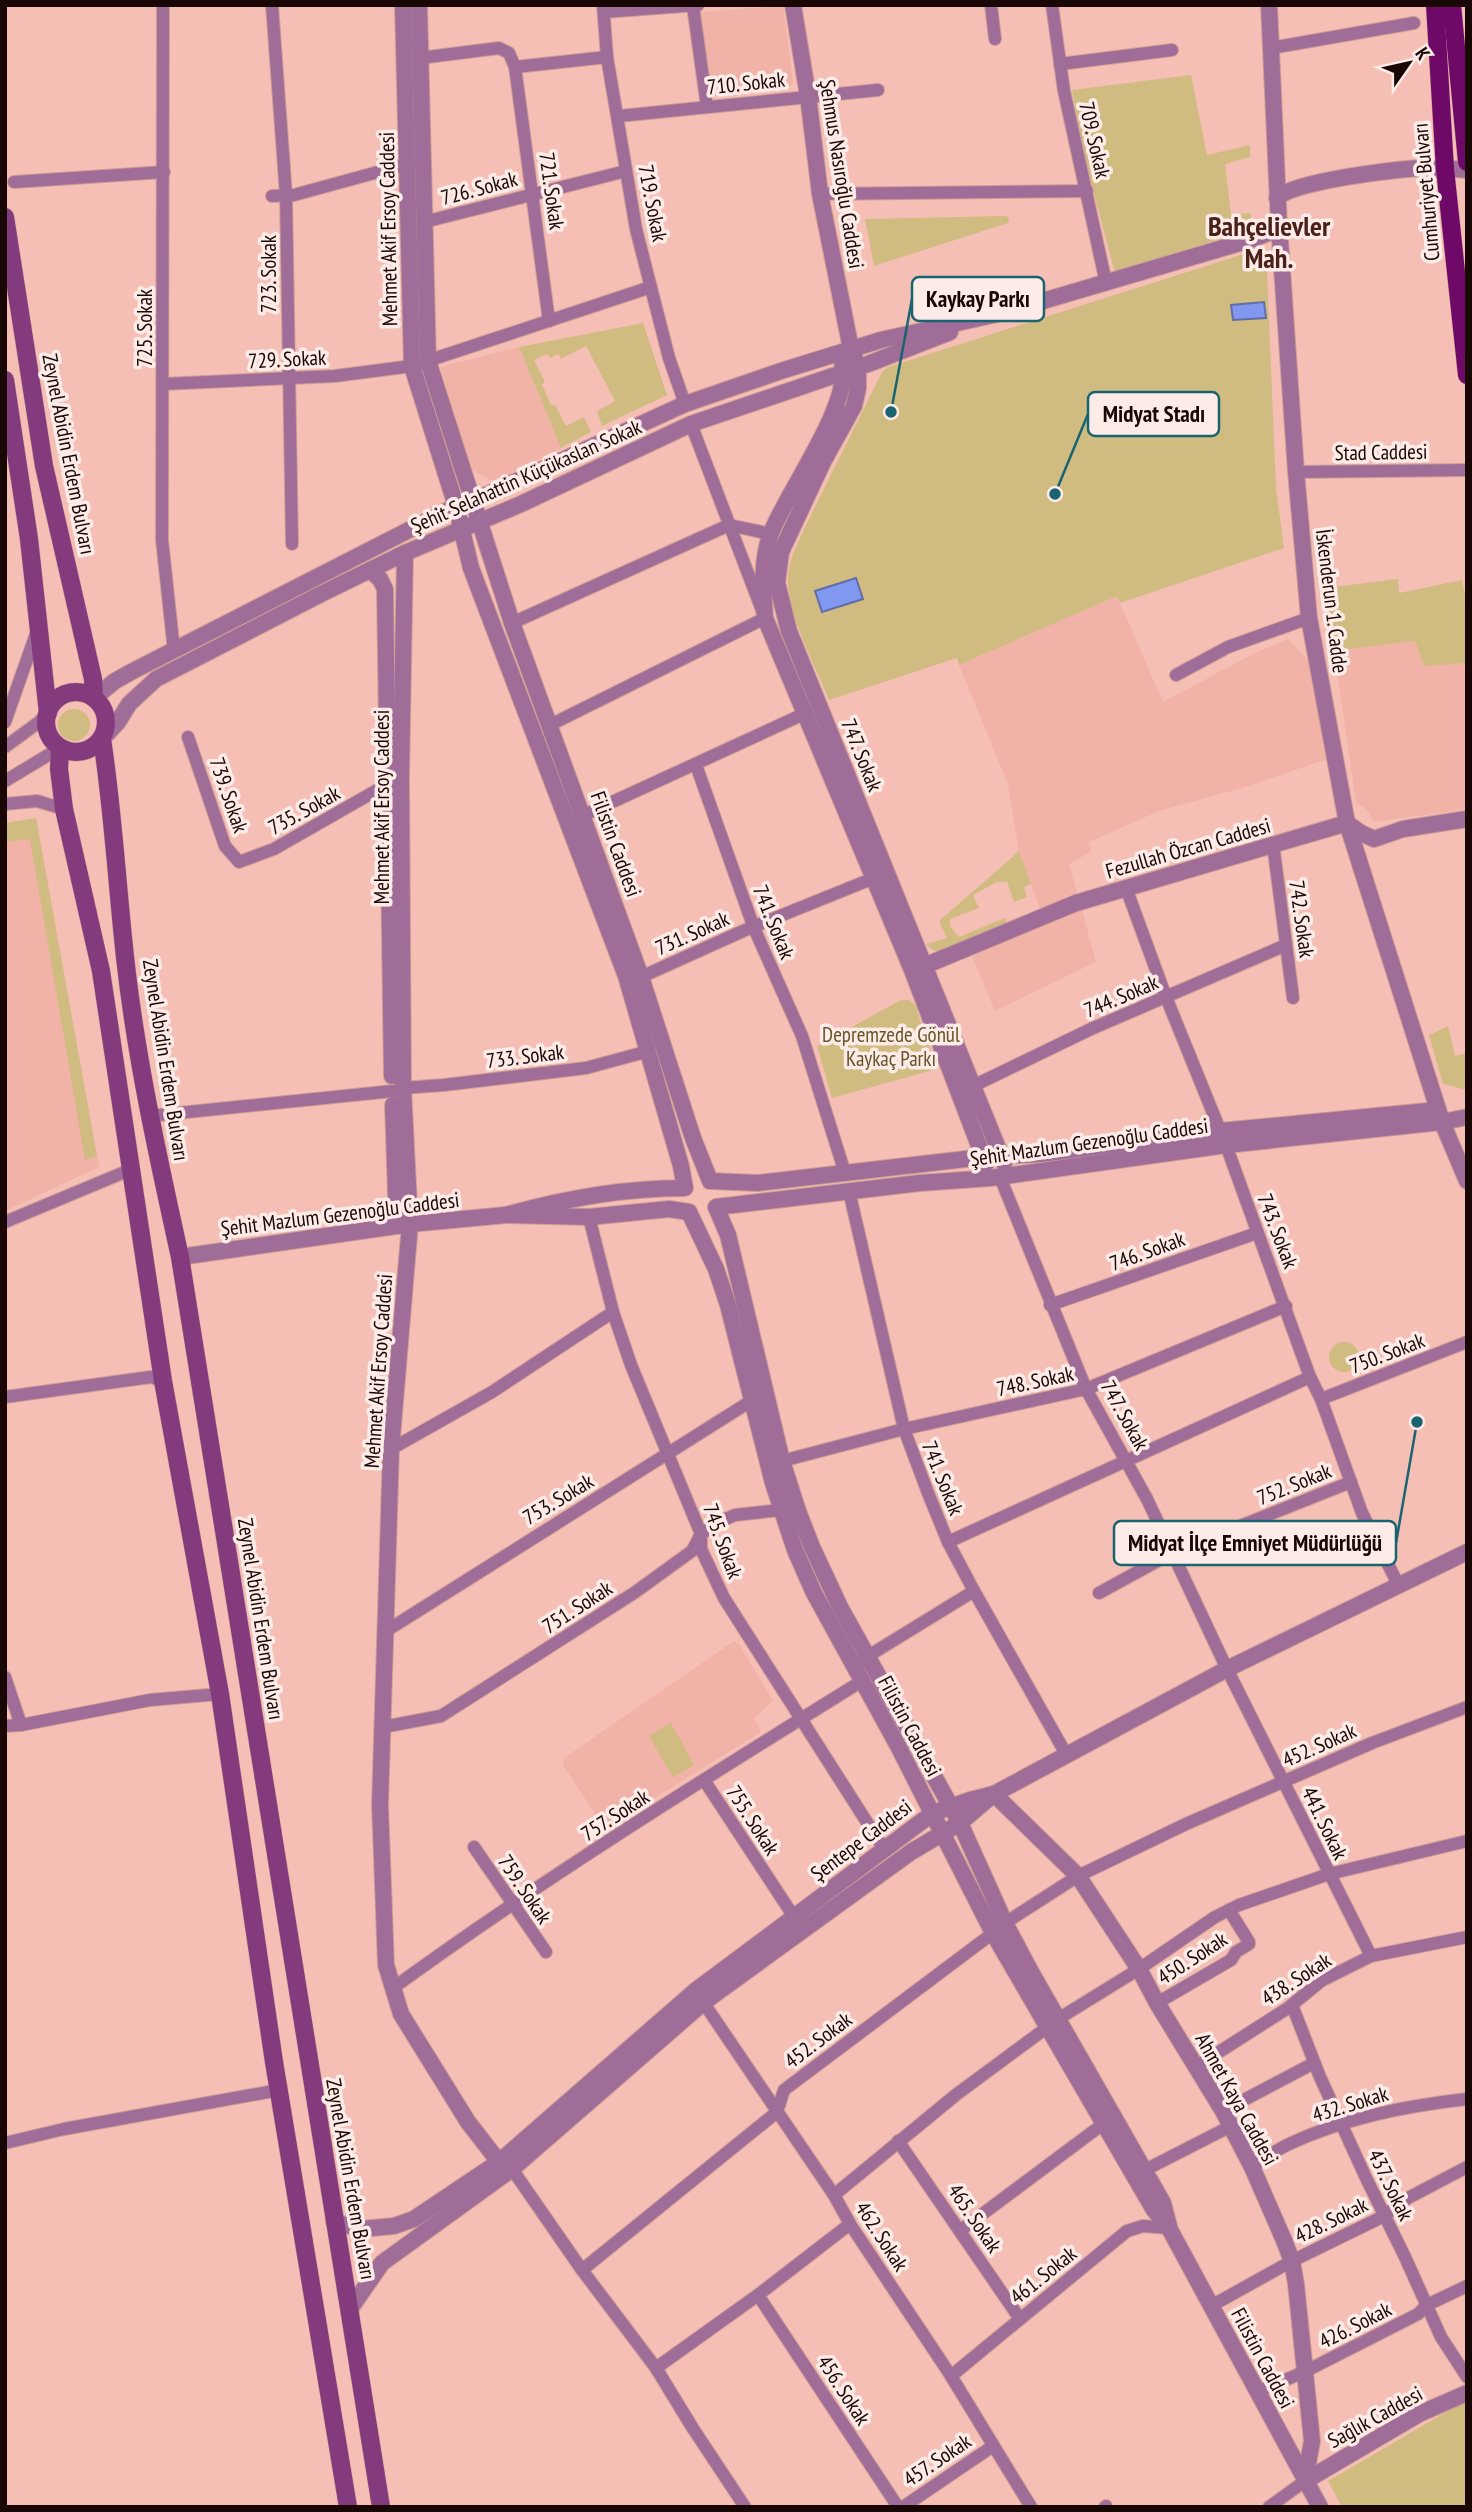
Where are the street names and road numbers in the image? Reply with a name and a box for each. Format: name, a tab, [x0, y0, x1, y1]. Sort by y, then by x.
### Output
street label: 710. Sokak	[706, 66, 786, 100]
street label: Şehmus Nasıroğlu Caddesi	[814, 77, 870, 271]
street label: 709. Sokak	[1073, 99, 1117, 181]
street label: Cumhuriyet Bulvarı	[1407, 122, 1445, 262]
street label: Mehmet Akif Ersoy Caddesi	[373, 132, 403, 326]
street label: 721. Sokak	[533, 151, 571, 231]
street label: 719. Sokak	[632, 162, 674, 244]
street label: 726. Sokak	[438, 165, 520, 211]
street label: 723. Sokak	[255, 235, 282, 313]
street label: 725. Sokak	[131, 289, 158, 367]
street label: 729. Sokak	[247, 343, 327, 375]
street label: Zeynel Abidin Erdem Bulvarı	[36, 351, 102, 557]
street label: Şehit Selahattin Küçükaslan Sokak	[407, 413, 645, 539]
street label: Stad Caddesi	[1334, 438, 1428, 466]
street label: İskenderun 1. Cadde	[1310, 527, 1354, 675]
street label: Mehmet Akif Ersoy Caddesi	[368, 710, 395, 904]
street label: 747. Sokak	[835, 715, 889, 795]
street label: 739. Sokak	[204, 754, 254, 836]
street label: 735. Sokak	[263, 779, 345, 841]
street label: Filistin Caddesi	[584, 788, 648, 900]
street label: Fezullah Özcan Caddesi	[1103, 812, 1273, 884]
street label: 742. Sokak	[1283, 879, 1321, 959]
street label: 741. Sokak	[747, 881, 801, 963]
street label: 731. Sokak	[651, 905, 733, 961]
street label: Zeynel Abidin Erdem Bulvarı	[137, 957, 195, 1163]
street label: 744. Sokak	[1080, 968, 1162, 1024]
street label: 733. Sokak	[485, 1038, 565, 1074]
street label: Şehit Mazlum Gezenoğlu Caddesi	[968, 1112, 1210, 1172]
street label: Şehit Mazlum Gezenoğlu Caddesi	[219, 1186, 461, 1242]
street label: 743. Sokak	[1251, 1190, 1305, 1272]
street label: 746. Sokak	[1106, 1225, 1188, 1277]
street label: Mehmet Akif Ersoy Caddesi	[358, 1273, 398, 1469]
street label: 750. Sokak	[1346, 1326, 1428, 1380]
street label: 748. Sokak	[994, 1360, 1076, 1402]
street label: 747. Sokak	[1095, 1375, 1155, 1455]
street label: 741. Sokak	[916, 1437, 970, 1519]
street label: 752. Sokak	[1253, 1457, 1335, 1511]
street label: 753. Sokak	[518, 1467, 598, 1531]
street label: 745. Sokak	[697, 1500, 749, 1582]
street label: Zeynel Abidin Erdem Bulvarı	[232, 1516, 290, 1722]
street label: 751. Sokak	[537, 1574, 617, 1640]
street label: Filistin Caddesi	[872, 1671, 948, 1781]
street label: 452. Sokak	[1278, 1717, 1360, 1773]
street label: 755. Sokak	[720, 1780, 786, 1860]
street label: 441. Sokak	[1296, 1782, 1354, 1864]
street label: 757. Sokak	[576, 1783, 654, 1847]
street label: Şentepe Caddesi	[805, 1793, 917, 1887]
street label: 759. Sokak	[492, 1849, 558, 1929]
street label: 450. Sokak	[1152, 1925, 1232, 1991]
street label: 438. Sokak	[1256, 1946, 1336, 2012]
street label: 452. Sokak	[779, 2006, 857, 2074]
street label: Ahmet Kaya Caddesi	[1190, 2028, 1284, 2170]
street label: Zeynel Abidin Erdem Bulvarı	[320, 2076, 382, 2282]
street label: 432. Sokak	[1309, 2080, 1391, 2128]
street label: 437. Sokak	[1362, 2145, 1420, 2225]
street label: 465. Sokak	[942, 2178, 1008, 2258]
street label: 428. Sokak	[1290, 2191, 1372, 2249]
street label: 462. Sokak	[849, 2196, 915, 2276]
street label: 461. Sokak	[1004, 2240, 1082, 2310]
street label: 426. Sokak	[1314, 2295, 1396, 2355]
street label: Filistin Caddesi	[1225, 2303, 1301, 2413]
street label: 456. Sokak	[811, 2350, 877, 2430]
street label: Sağlık Caddesi	[1323, 2380, 1427, 2454]
street label: 457. Sokak	[898, 2428, 976, 2492]

